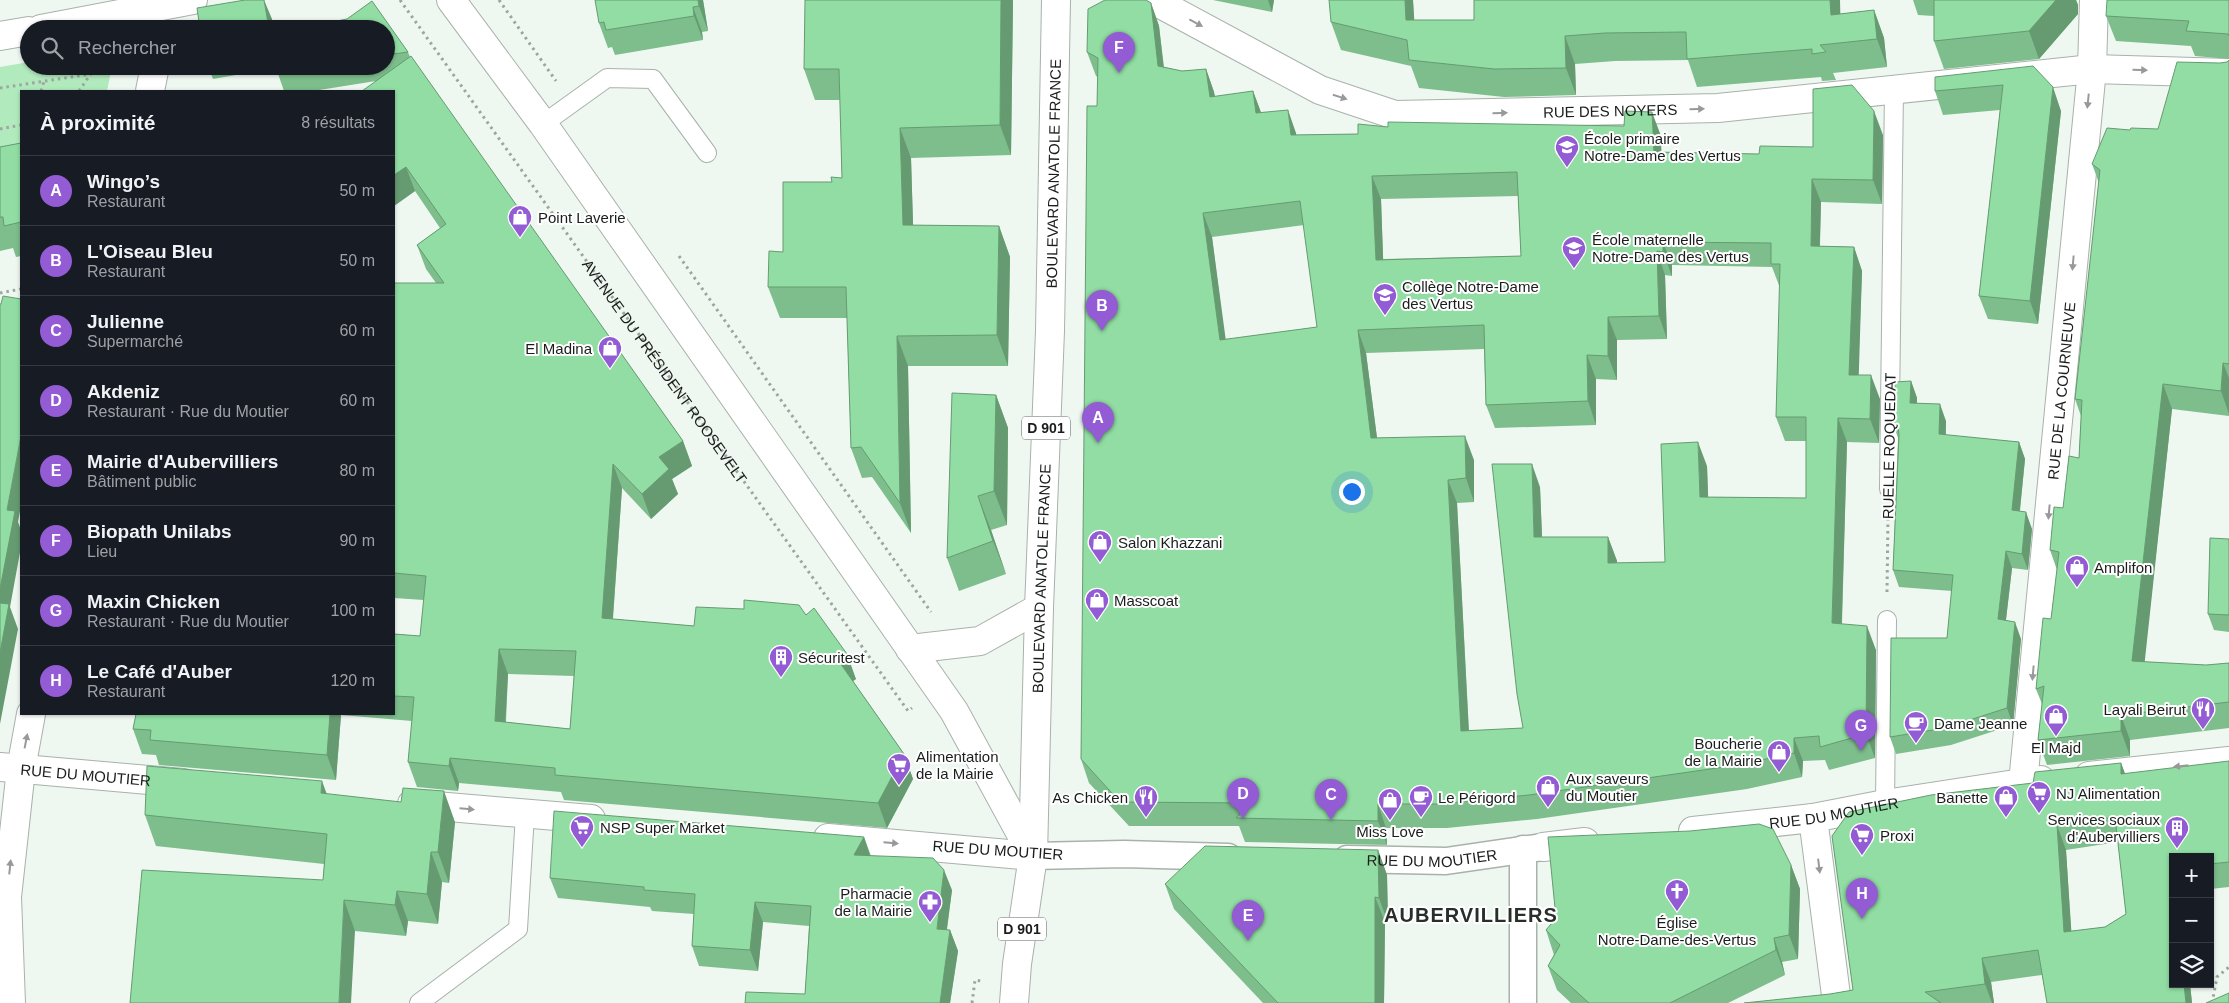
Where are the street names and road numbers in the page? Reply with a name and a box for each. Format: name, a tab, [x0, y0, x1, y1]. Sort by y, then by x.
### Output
street label: BOULEVARD ANATOLE FRANCE	[1042, 59, 1063, 288]
street label: RUE DES NOYERS	[1543, 100, 1678, 120]
street label: AVENUE DU PRÉSIDENT ROOSEVELT	[579, 256, 751, 486]
street label: RUE DE LA COURNEUVE	[2044, 301, 2078, 481]
street label: RUELLE ROQUEDAT	[1879, 373, 1899, 519]
road number: D 901	[1022, 416, 1070, 439]
street label: BOULEVARD ANATOLE FRANCE	[1028, 463, 1053, 693]
street label: RUE DU MOUTIER	[20, 760, 152, 789]
street label: RUE DU MOUTIER	[1768, 794, 1900, 831]
street label: RUE DU MOUTIER	[932, 837, 1064, 863]
street label: RUE DU MOUTIER	[1366, 845, 1498, 870]
road number: D 901	[998, 918, 1046, 941]

